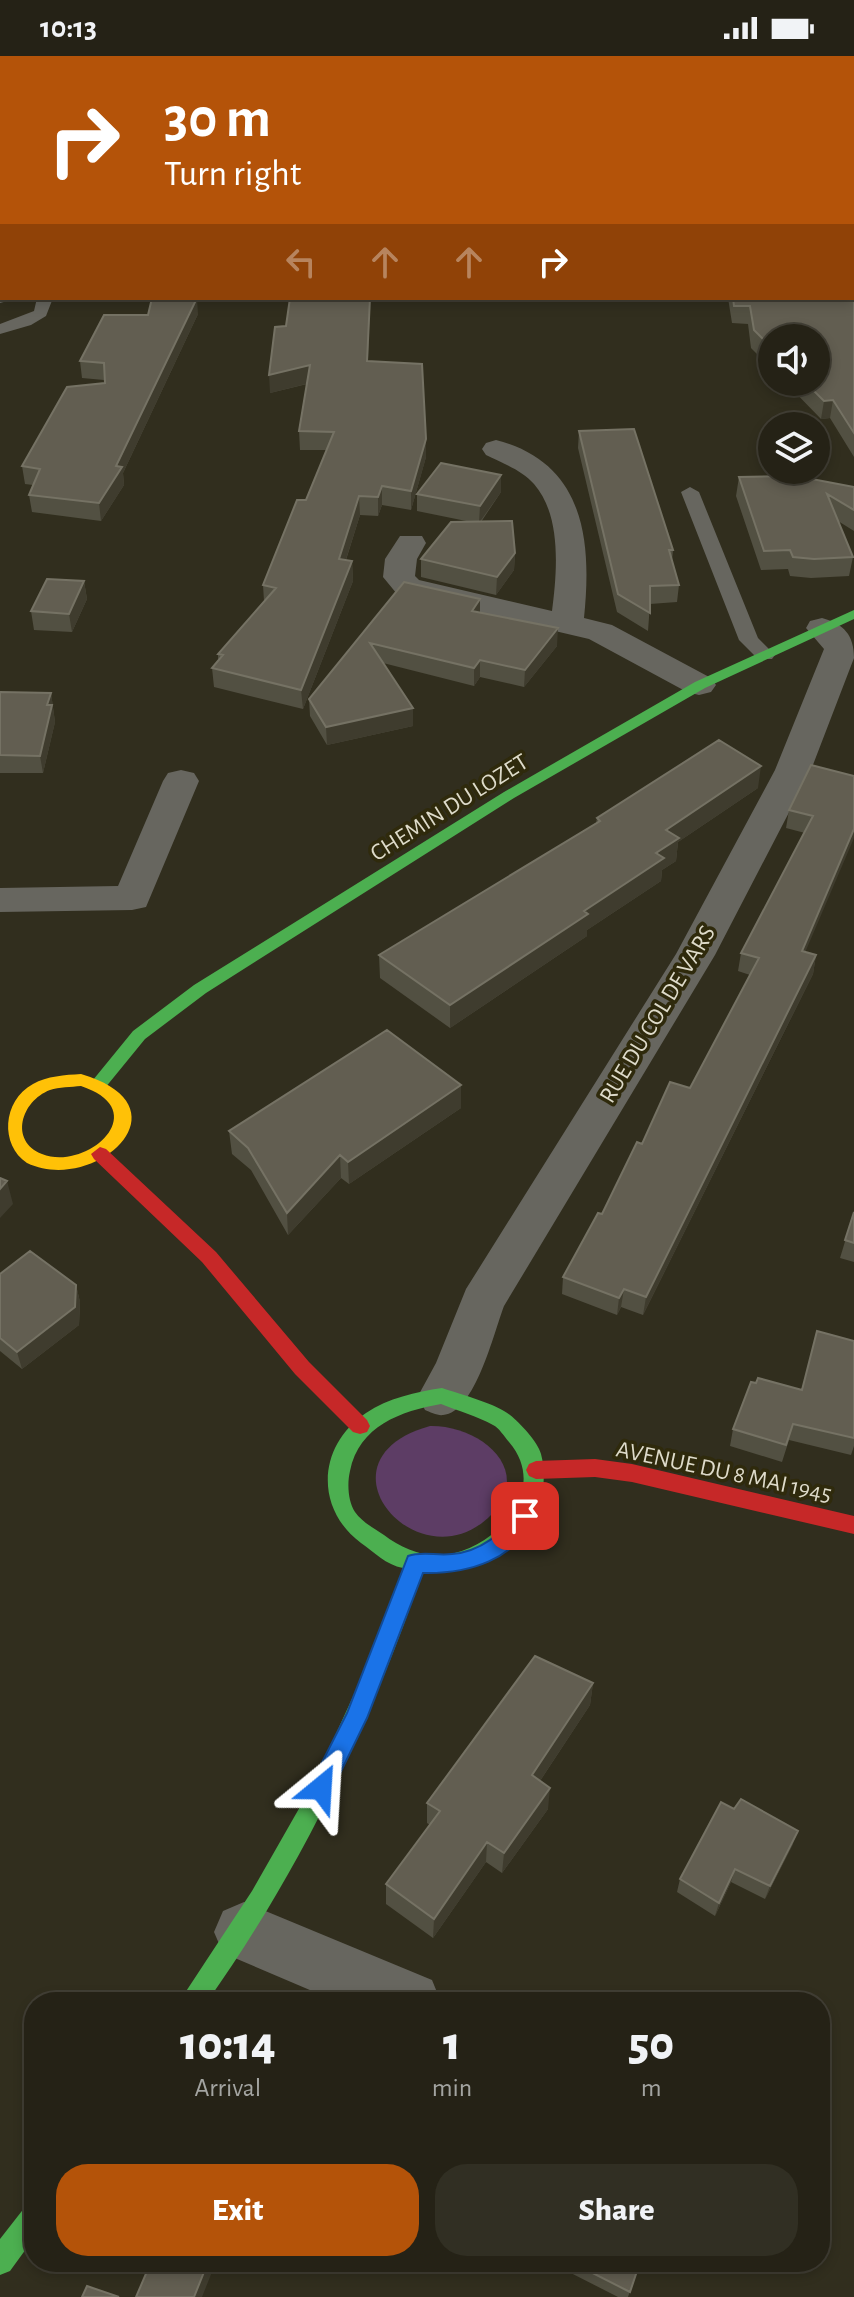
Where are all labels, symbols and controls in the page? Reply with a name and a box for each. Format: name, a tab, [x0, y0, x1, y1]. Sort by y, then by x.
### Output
text: 10:13	[40, 13, 97, 43]
icon: right	[32, 88, 136, 192]
text: 30 m	[164, 91, 271, 147]
text: Turn right	[164, 156, 301, 192]
icon: left	[279, 240, 323, 284]
icon: ahead	[363, 240, 407, 284]
icon: ahead	[447, 240, 491, 284]
icon: right	[531, 240, 575, 284]
map controls	[758, 324, 830, 484]
button: sound	[758, 324, 830, 396]
button: layers	[758, 412, 830, 484]
street label: CHEMIN DU LOZET	[366, 750, 533, 866]
street label: RUE DU COL DE VARS	[596, 922, 720, 1107]
street label: AVENUE DU 8 MAI 1945	[614, 1437, 834, 1507]
pin	[491, 1482, 559, 1550]
icon: arrive	[503, 1494, 547, 1538]
position arrow	[279, 1746, 363, 1830]
text: 10:14	[180, 2021, 276, 2069]
text: 1	[443, 2021, 461, 2069]
text: 50	[628, 2021, 674, 2069]
text: Arrival	[194, 2075, 261, 2101]
text: min	[432, 2075, 472, 2101]
text: m	[641, 2075, 661, 2101]
button: Exit	[56, 2164, 419, 2256]
button: Share	[435, 2164, 798, 2256]

